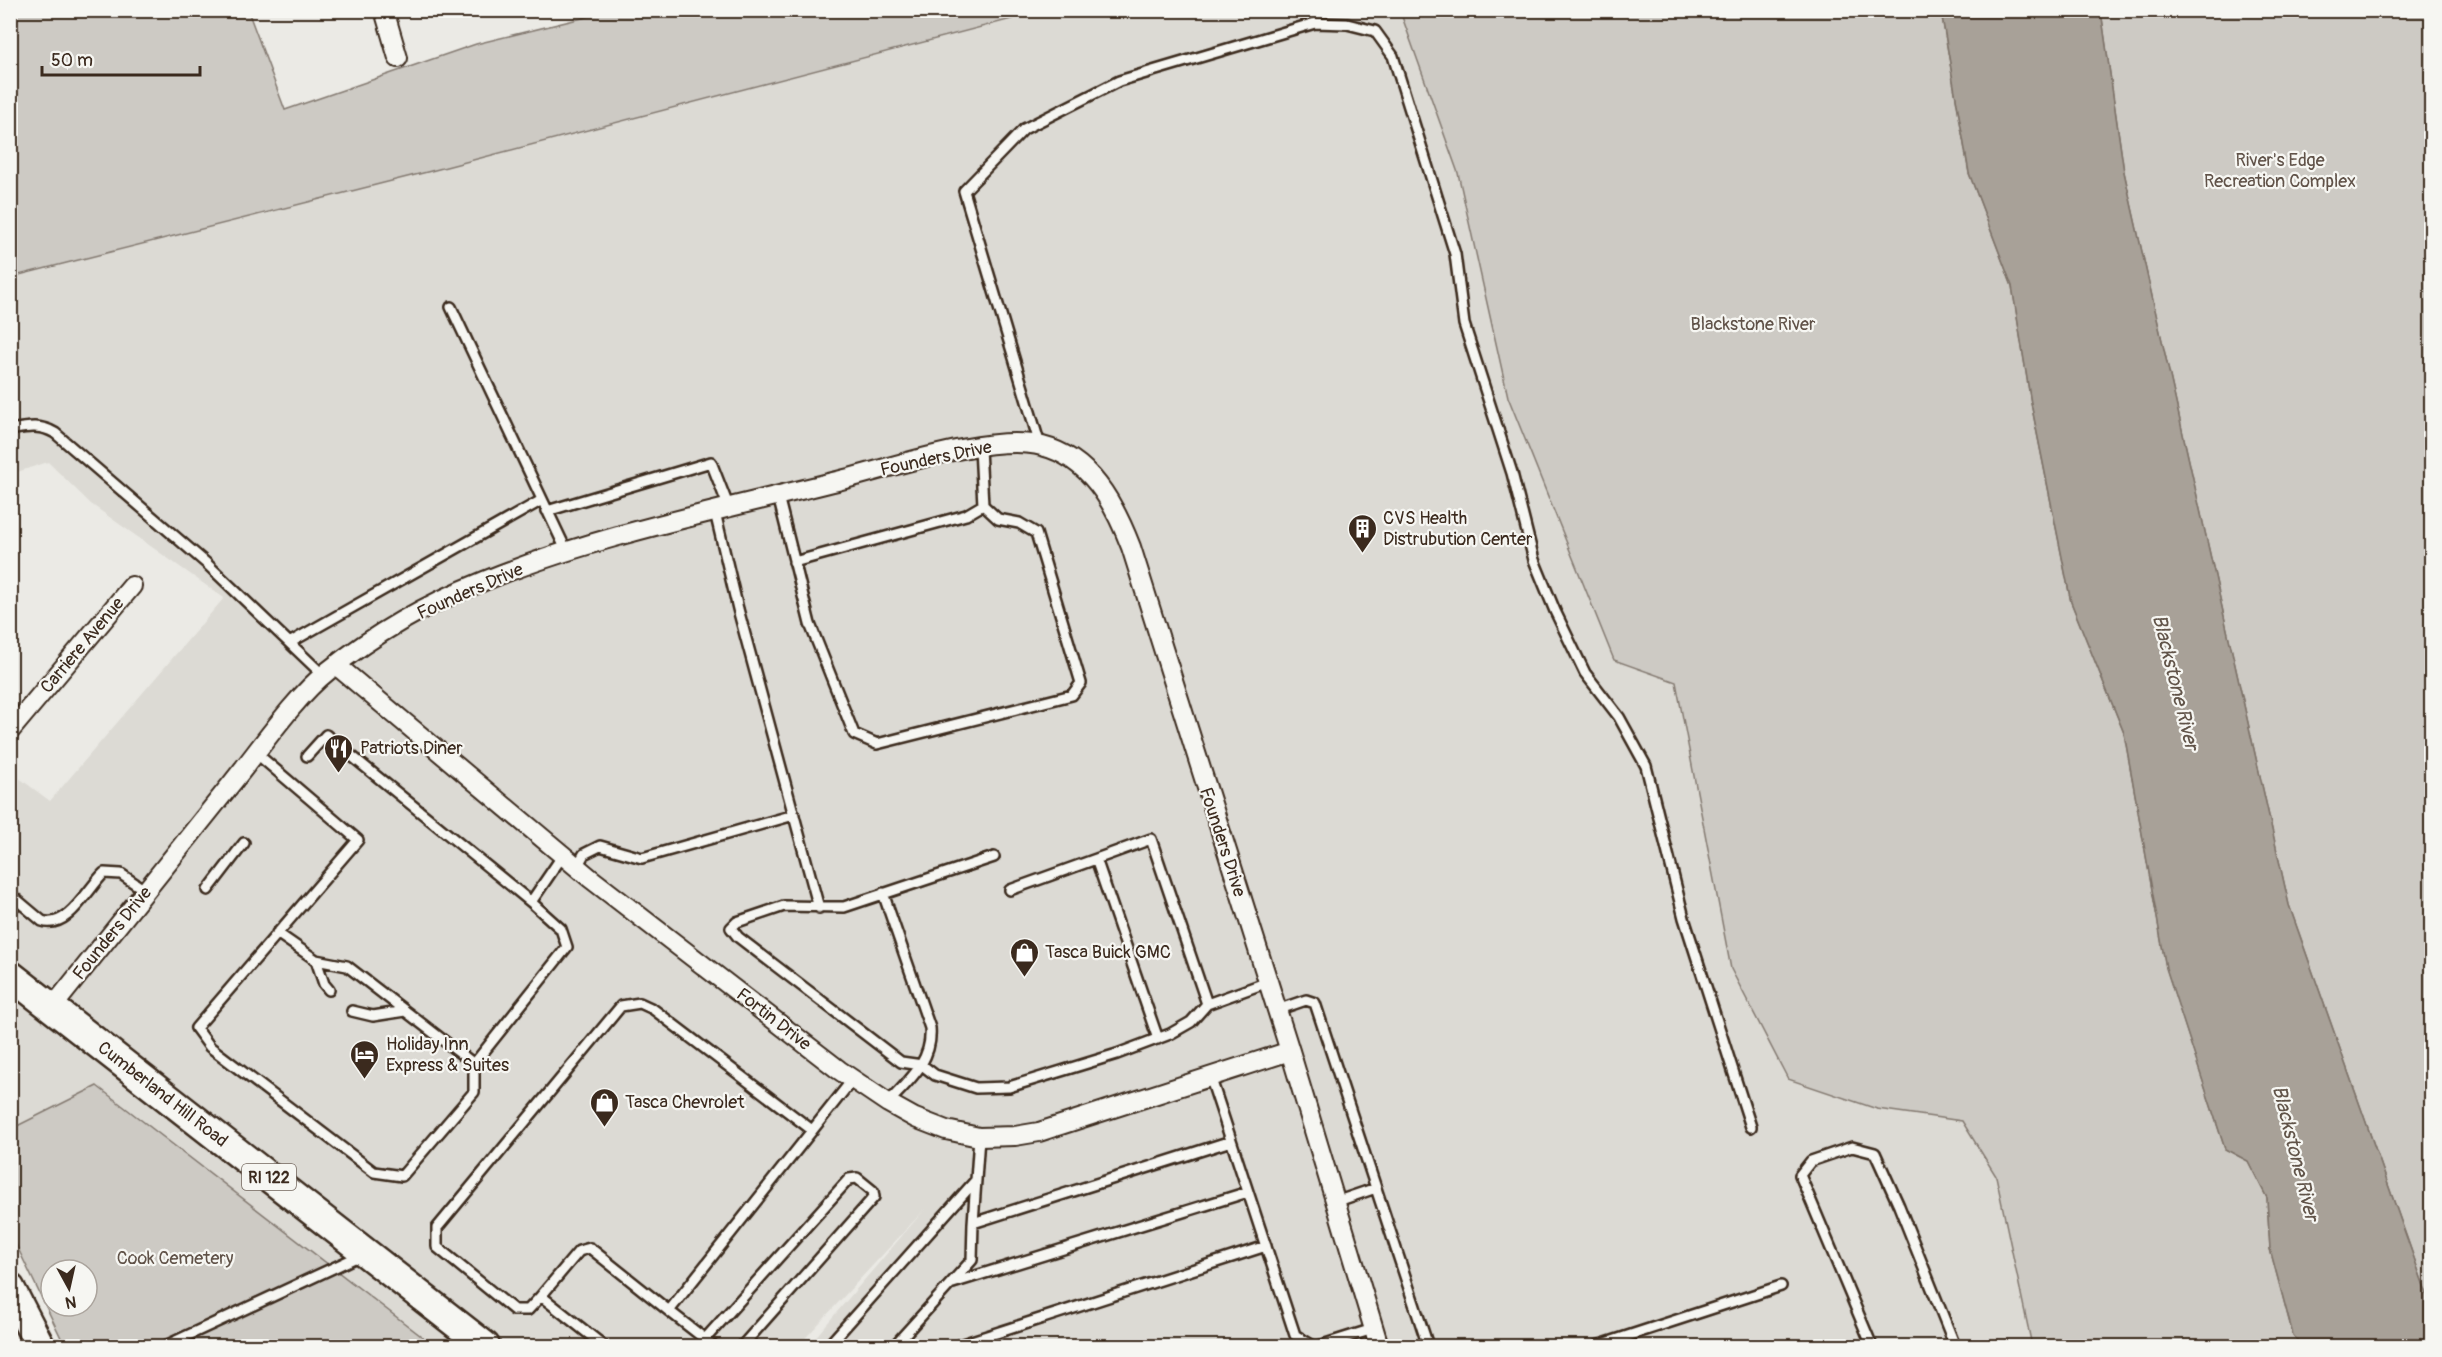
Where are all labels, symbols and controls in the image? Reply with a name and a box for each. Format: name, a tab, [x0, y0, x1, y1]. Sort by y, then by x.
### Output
scale bar	[42, 39, 200, 77]
text: 50 m	[51, 49, 93, 72]
park label: River's Edge Recreation Complex	[2204, 149, 2356, 193]
park label: Blackstone River	[1691, 313, 1816, 336]
street label: Founders Drive	[878, 435, 994, 482]
place label: CVS Health Distrubution Center	[1383, 507, 1533, 551]
building icon: CVS Health Distrubution Center	[1346, 512, 1378, 554]
street label: Founders Drive	[414, 558, 527, 625]
street label: Carriere Avenue	[35, 592, 129, 698]
water label: Blackstone River	[2147, 612, 2205, 755]
restaurant icon: Patriots Diner	[323, 732, 355, 774]
place label: Patriots Diner	[360, 737, 463, 760]
street label: Founders Drive	[1194, 785, 1251, 900]
street label: Founders Drive	[68, 882, 157, 985]
shop icon: Tasca Buick GMC	[1008, 936, 1040, 978]
place label: Tasca Buick GMC	[1045, 941, 1171, 964]
street label: Fortin Drive	[732, 983, 816, 1056]
place label: Holiday Inn Express & Suites	[386, 1033, 509, 1077]
street label: Cumberland Hill Road	[93, 1036, 232, 1152]
hotel icon: Holiday Inn Express & Suites	[349, 1038, 381, 1080]
water label: Blackstone River	[2267, 1083, 2325, 1226]
shop icon: Tasca Chevrolet	[588, 1086, 620, 1128]
place label: Tasca Chevrolet	[625, 1091, 745, 1114]
road number: RI 122	[242, 1164, 296, 1190]
park label: Cook Cemetery	[117, 1247, 234, 1270]
north arrow	[39, 1258, 99, 1318]
text: N	[64, 1291, 78, 1313]

